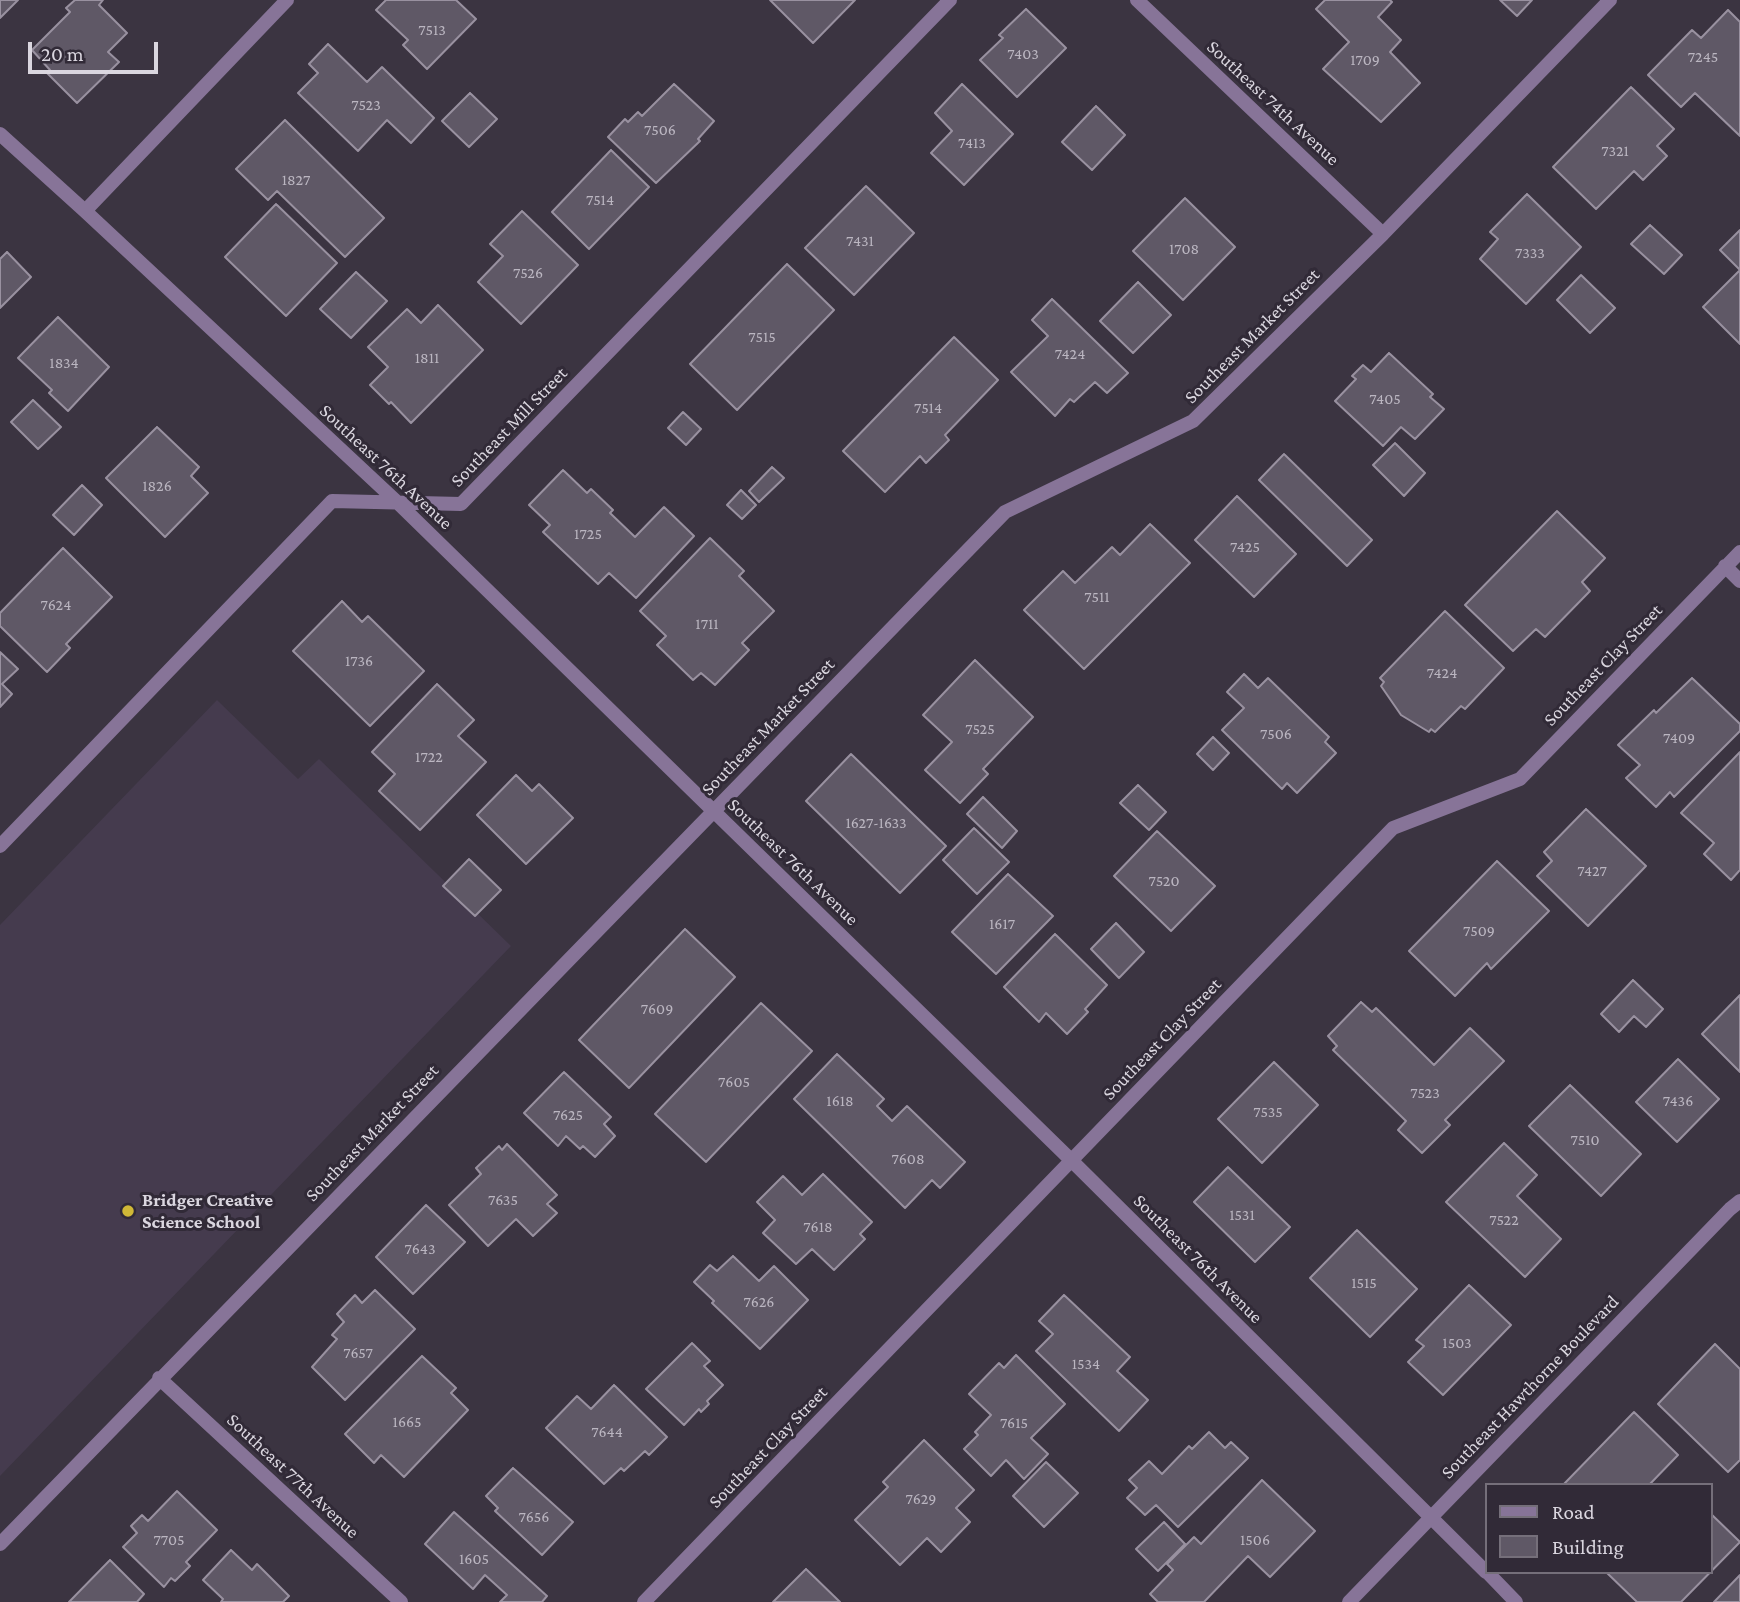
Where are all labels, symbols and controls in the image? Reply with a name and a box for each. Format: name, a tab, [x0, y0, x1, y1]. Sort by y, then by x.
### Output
house number: 7513	[418, 20, 446, 40]
scale bar	[32, 28, 161, 72]
street label: Southeast 74th Avenue	[1202, 36, 1344, 170]
text: 20 m	[41, 42, 84, 66]
house number: 7403	[1007, 44, 1039, 64]
house number: 7245	[1688, 47, 1718, 67]
house number: 1709	[1350, 50, 1380, 70]
house number: 7523	[351, 95, 381, 115]
house number: 7506	[644, 120, 676, 140]
house number: 7413	[958, 133, 986, 153]
house number: 7321	[1601, 141, 1629, 161]
house number: 1827	[282, 170, 310, 190]
house number: 7514	[586, 190, 614, 210]
house number: 7431	[846, 231, 874, 251]
house number: 1708	[1169, 239, 1199, 259]
house number: 7333	[1515, 243, 1545, 263]
house number: 7526	[513, 263, 543, 283]
street label: Southeast Market Street	[1180, 264, 1324, 408]
house number: 7515	[748, 327, 776, 347]
house number: 7424	[1055, 344, 1085, 364]
house number: 1811	[415, 348, 439, 368]
house number: 1834	[49, 353, 79, 373]
street label: Southeast Mill Street	[446, 362, 572, 492]
house number: 7405	[1369, 389, 1401, 409]
house number: 7514	[914, 398, 942, 418]
street label: Southeast 76th Avenue	[315, 400, 457, 534]
house number: 1826	[142, 476, 172, 496]
house number: 1725	[574, 524, 602, 544]
house number: 7425	[1230, 537, 1260, 557]
house number: 7511	[1084, 587, 1110, 607]
house number: 7624	[41, 595, 71, 615]
street label: Southeast Clay Street	[1539, 599, 1667, 731]
house number: 1711	[695, 614, 719, 634]
house number: 1736	[345, 651, 373, 671]
street label: Southeast Market Street	[697, 654, 839, 800]
house number: 7424	[1427, 663, 1457, 683]
house number: 7525	[965, 719, 995, 739]
house number: 7506	[1260, 724, 1292, 744]
house number: 7409	[1663, 728, 1695, 748]
house number: 1722	[415, 747, 443, 767]
street label: Southeast 76th Avenue	[723, 794, 863, 930]
house number: 1627-1633	[845, 813, 907, 833]
house number: 7427	[1577, 861, 1607, 881]
house number: 7520	[1148, 871, 1180, 891]
house number: 1617	[989, 914, 1015, 934]
house number: 7509	[1463, 921, 1495, 941]
street label: Southeast Clay Street	[1098, 973, 1226, 1105]
house number: 7609	[641, 999, 673, 1019]
street label: Southeast Market Street	[301, 1060, 443, 1206]
house number: 7605	[718, 1072, 750, 1092]
house number: 7523	[1410, 1083, 1440, 1103]
house number: 1618	[826, 1091, 854, 1111]
house number: 7436	[1663, 1091, 1693, 1111]
house number: 7535	[1253, 1102, 1283, 1122]
house number: 7625	[553, 1105, 583, 1125]
house number: 7510	[1570, 1130, 1600, 1150]
house number: 7608	[892, 1149, 925, 1169]
place label: Bridger Creative Science School	[142, 1189, 273, 1233]
house number: 7635	[488, 1190, 518, 1210]
street label: Southeast 76th Avenue	[1129, 1190, 1267, 1328]
marker: Bridger Creative Science School	[120, 1203, 136, 1219]
house number: 1531	[1229, 1205, 1255, 1225]
house number: 7522	[1489, 1210, 1519, 1230]
house number: 7618	[803, 1217, 833, 1237]
house number: 7643	[405, 1239, 435, 1259]
house number: 1515	[1351, 1273, 1377, 1293]
street label: Southeast Hawthorne Boulevard	[1436, 1290, 1624, 1484]
house number: 7626	[744, 1292, 774, 1312]
house number: 1503	[1442, 1333, 1472, 1353]
house number: 7657	[343, 1343, 373, 1363]
house number: 1534	[1072, 1354, 1100, 1374]
street label: Southeast Clay Street	[704, 1381, 832, 1513]
street label: Southeast 77th Avenue	[222, 1409, 364, 1543]
house number: 1665	[393, 1412, 421, 1432]
house number: 7615	[1000, 1413, 1028, 1433]
house number: 7644	[591, 1422, 623, 1442]
legend	[1484, 1483, 1712, 1574]
house number: 7629	[906, 1489, 936, 1509]
text: Road	[1552, 1500, 1595, 1524]
house number: 7656	[519, 1507, 549, 1527]
house number: 7705	[153, 1530, 185, 1550]
house number: 1506	[1240, 1530, 1270, 1550]
text: Building	[1552, 1535, 1624, 1559]
house number: 1605	[459, 1549, 489, 1569]

